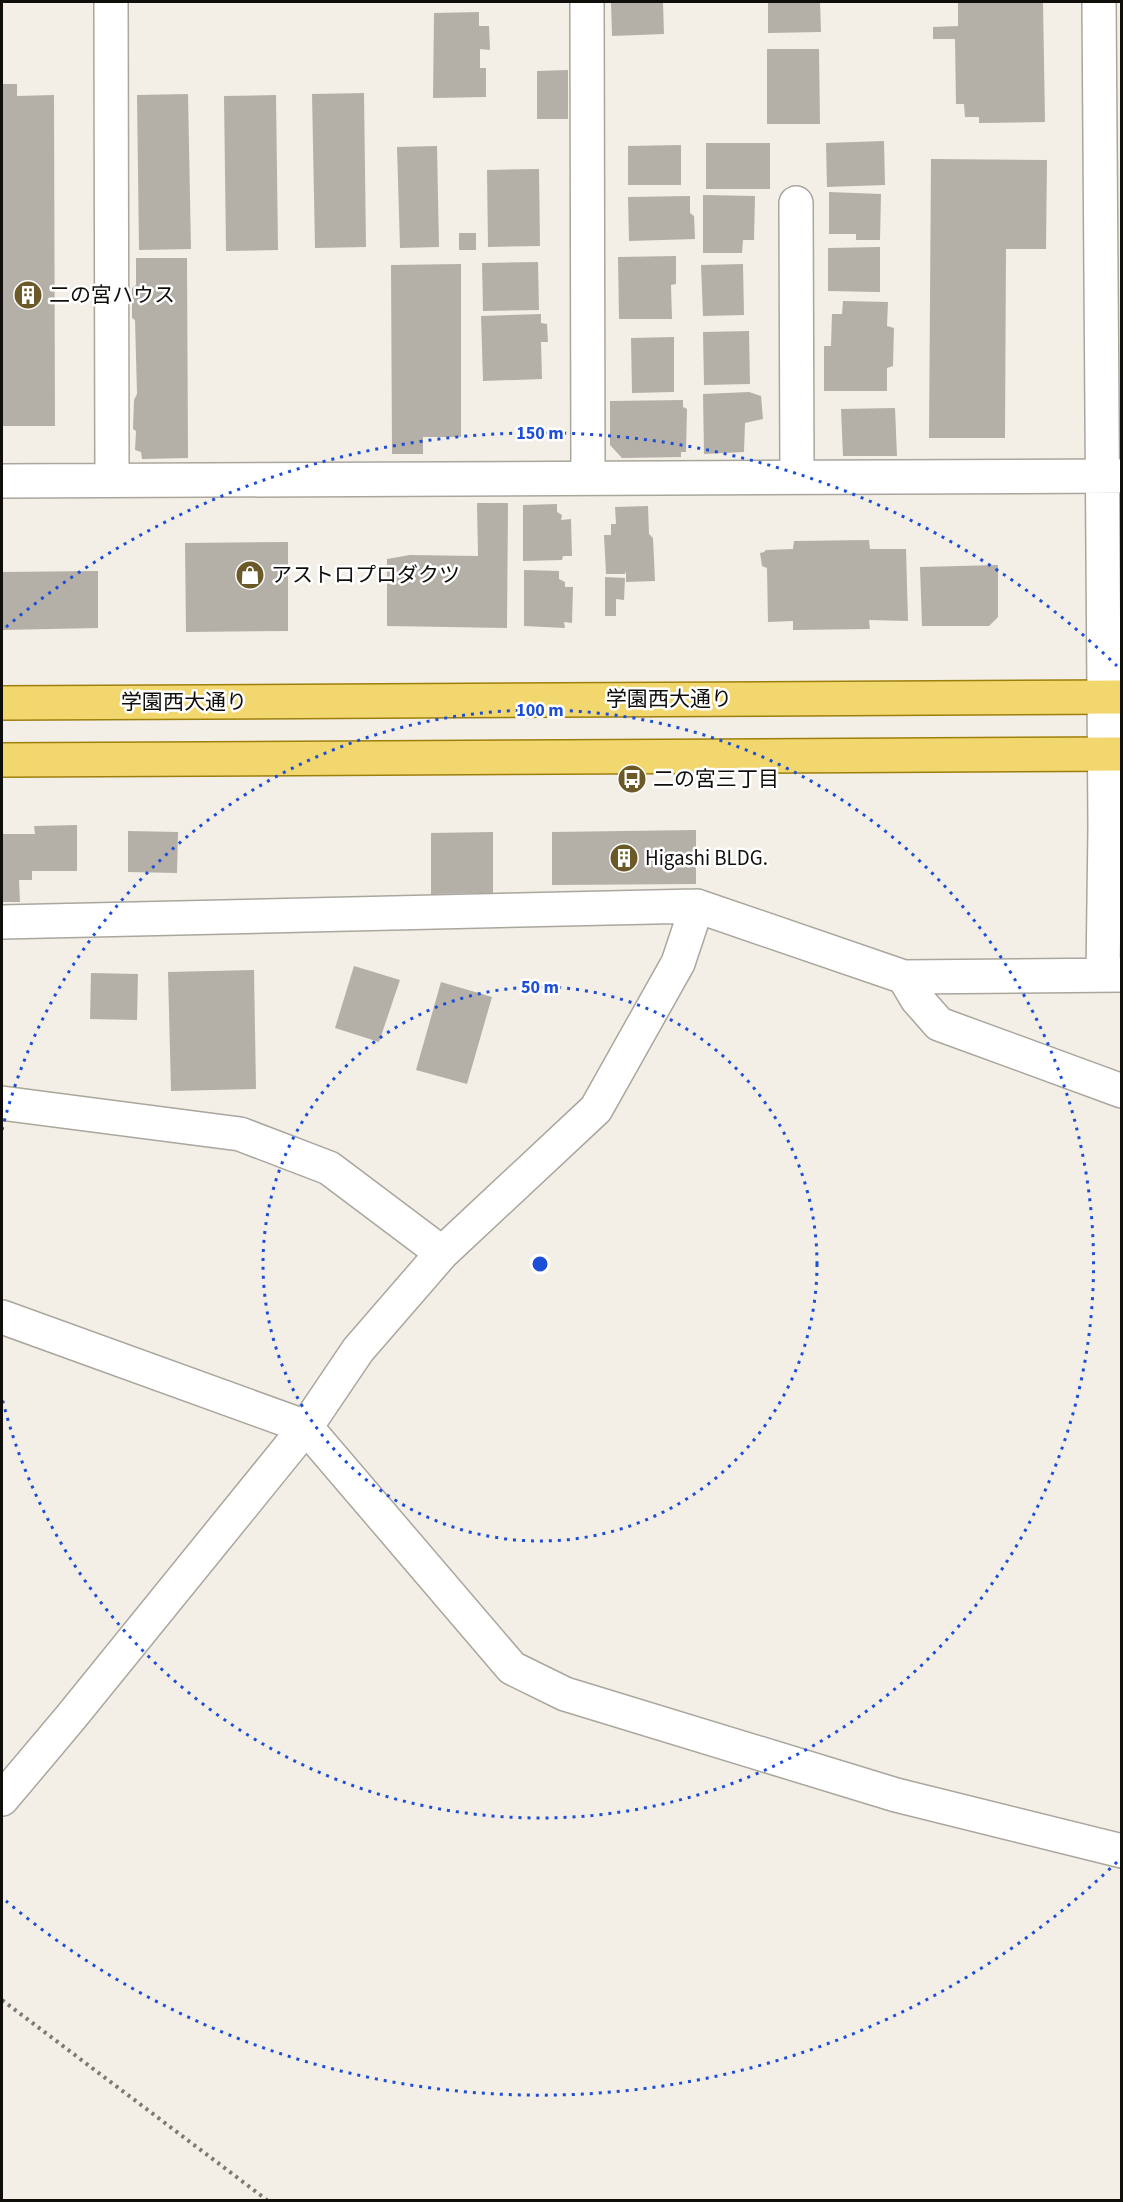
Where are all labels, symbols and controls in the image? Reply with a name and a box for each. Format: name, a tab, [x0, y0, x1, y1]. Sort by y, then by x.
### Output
building icon: 二の宮ハウス	[12, 279, 44, 311]
place label: 二の宮ハウス	[49, 280, 175, 310]
text: 150 m	[516, 421, 564, 446]
shop icon: アストロプロダクツ	[234, 559, 266, 591]
place label: アストロプロダクツ	[271, 560, 460, 590]
street label: 学園西大通り	[606, 684, 732, 714]
street label: 学園西大通り	[121, 687, 247, 717]
text: 100 m	[516, 698, 564, 723]
bus stop icon: 二の宮三丁目	[616, 763, 648, 795]
place label: 二の宮三丁目	[653, 764, 779, 794]
building icon: Higashi BLDG.	[608, 842, 640, 874]
place label: Higashi BLDG.	[645, 843, 768, 873]
text: 50 m	[521, 975, 559, 1000]
centre of rings	[530, 1254, 550, 1274]

